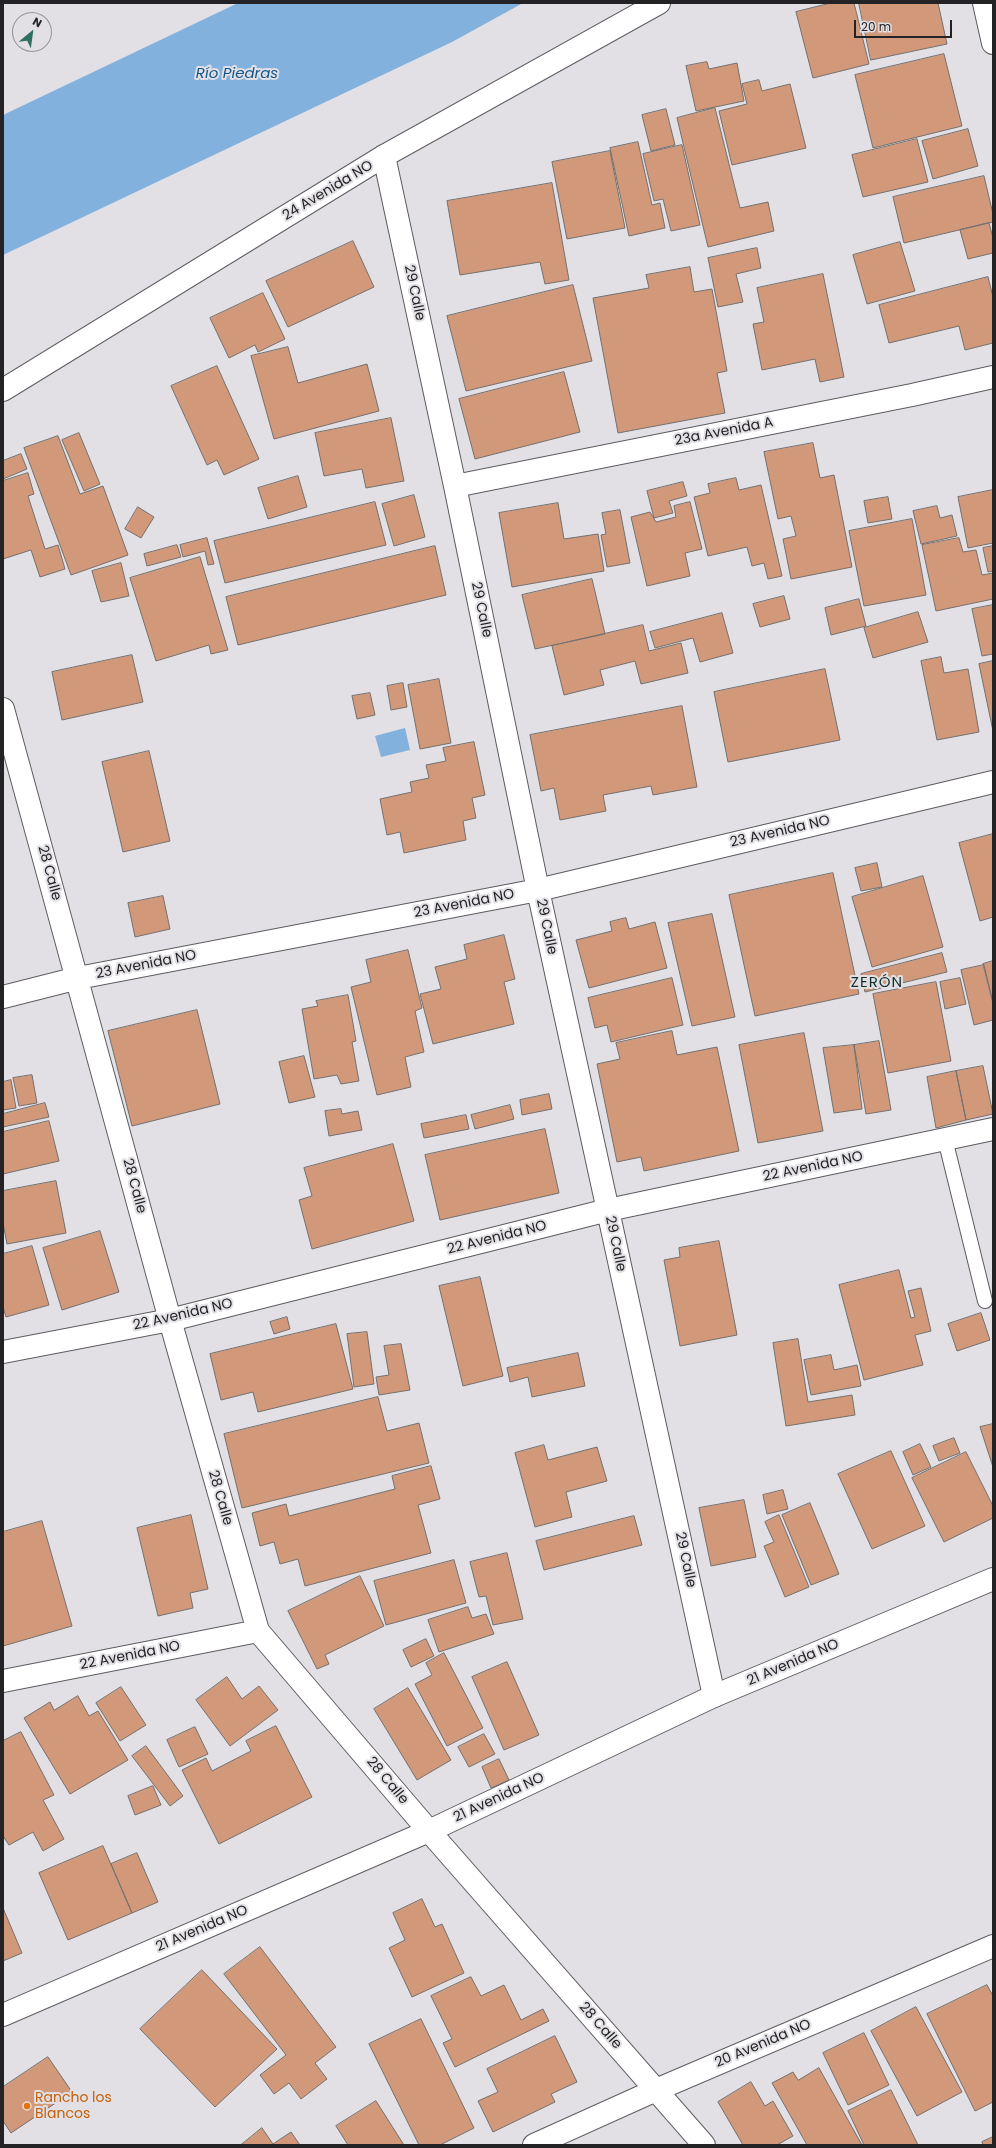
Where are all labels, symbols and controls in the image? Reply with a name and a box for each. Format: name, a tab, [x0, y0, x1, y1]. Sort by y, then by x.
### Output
north arrow	[12, 12, 52, 52]
scale bar	[856, 12, 954, 38]
text: N	[30, 13, 45, 31]
text: 20 m	[861, 18, 891, 35]
water label: Río Piedras	[196, 65, 278, 83]
street label: 24 Avenida NO	[280, 157, 376, 225]
street label: 29 Calle	[400, 264, 428, 322]
street label: 23a Avenida A	[673, 414, 775, 450]
street label: 29 Calle	[467, 581, 495, 639]
street label: 23 Avenida NO	[728, 812, 832, 852]
street label: 28 Calle	[34, 844, 64, 902]
street label: 23 Avenida NO	[412, 886, 516, 922]
street label: 29 Calle	[532, 898, 560, 956]
street label: 23 Avenida NO	[94, 947, 198, 983]
district label: ZERÓN	[851, 974, 903, 992]
street label: 22 Avenida NO	[762, 1148, 864, 1186]
street label: 28 Calle	[119, 1157, 149, 1215]
street label: 29 Calle	[601, 1215, 629, 1273]
street label: 22 Avenida NO	[446, 1218, 548, 1258]
street label: 22 Avenida NO	[132, 1295, 234, 1335]
street label: 28 Calle	[204, 1469, 236, 1527]
street label: 29 Calle	[671, 1531, 699, 1589]
street label: 21 Avenida NO	[745, 1636, 841, 1690]
street label: 22 Avenida NO	[78, 1638, 182, 1674]
street label: 28 Calle	[362, 1754, 412, 1808]
street label: 21 Avenida NO	[451, 1770, 547, 1826]
street label: 21 Avenida NO	[154, 1902, 250, 1956]
street label: 28 Calle	[575, 1999, 625, 2053]
street label: 20 Avenida NO	[713, 2016, 813, 2072]
place label: Rancho los Blancos	[35, 2090, 112, 2122]
marker: Rancho los Blancos	[22, 2101, 32, 2111]

